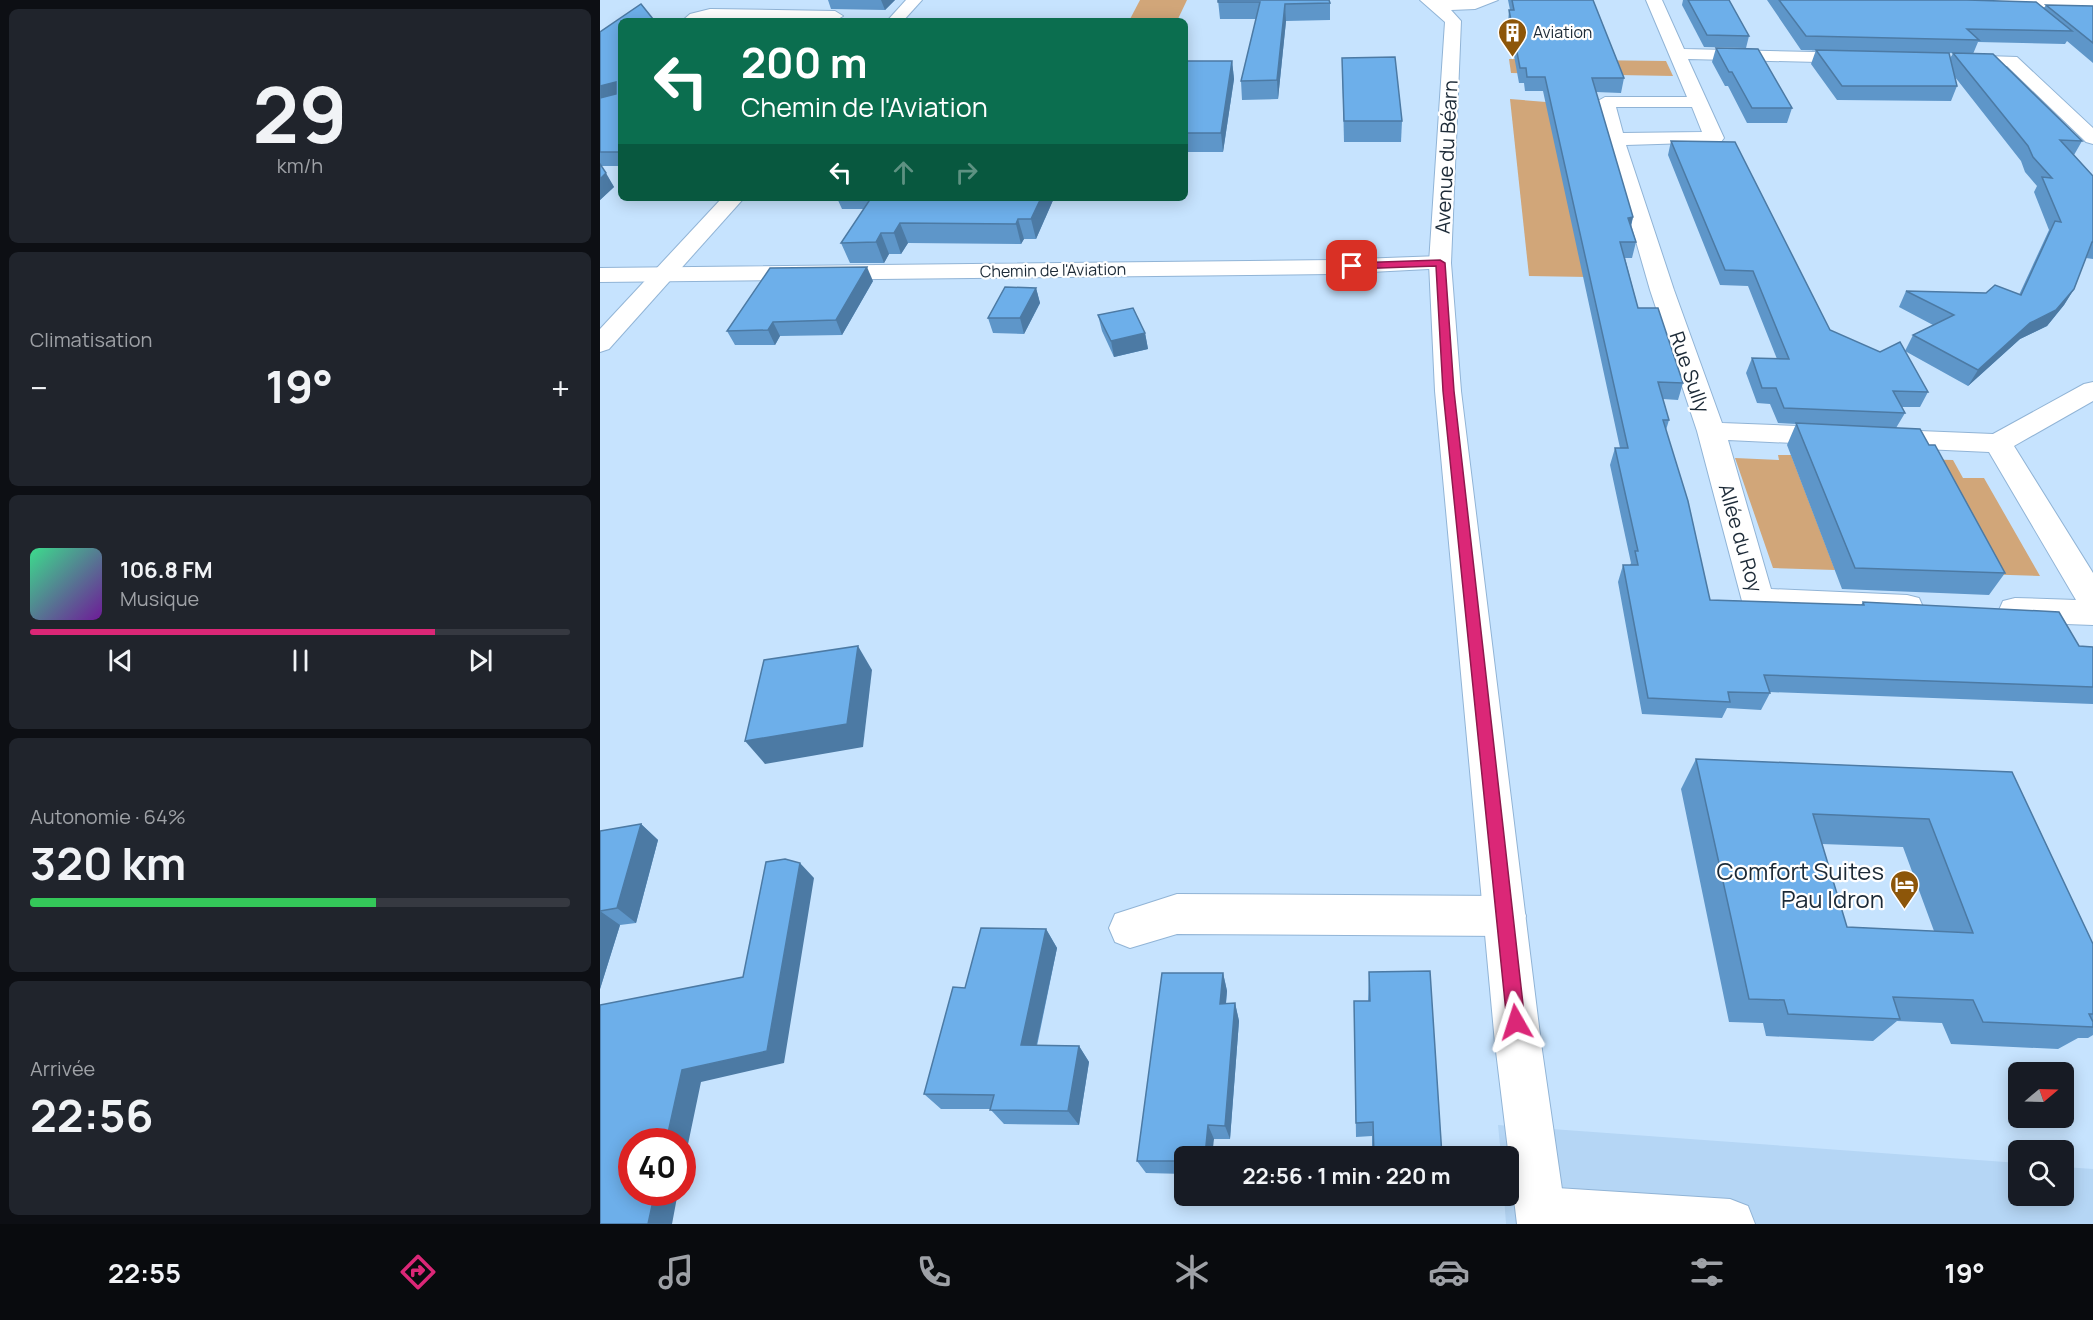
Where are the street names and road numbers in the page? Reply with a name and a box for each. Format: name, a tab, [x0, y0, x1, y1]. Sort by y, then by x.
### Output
street label: Avenue du Béarn	[1428, 79, 1464, 235]
street label: Chemin de l'Aviation	[980, 258, 1126, 282]
street label: Rue Sully	[1664, 328, 1717, 417]
street label: Allée du Roy	[1713, 481, 1769, 596]

